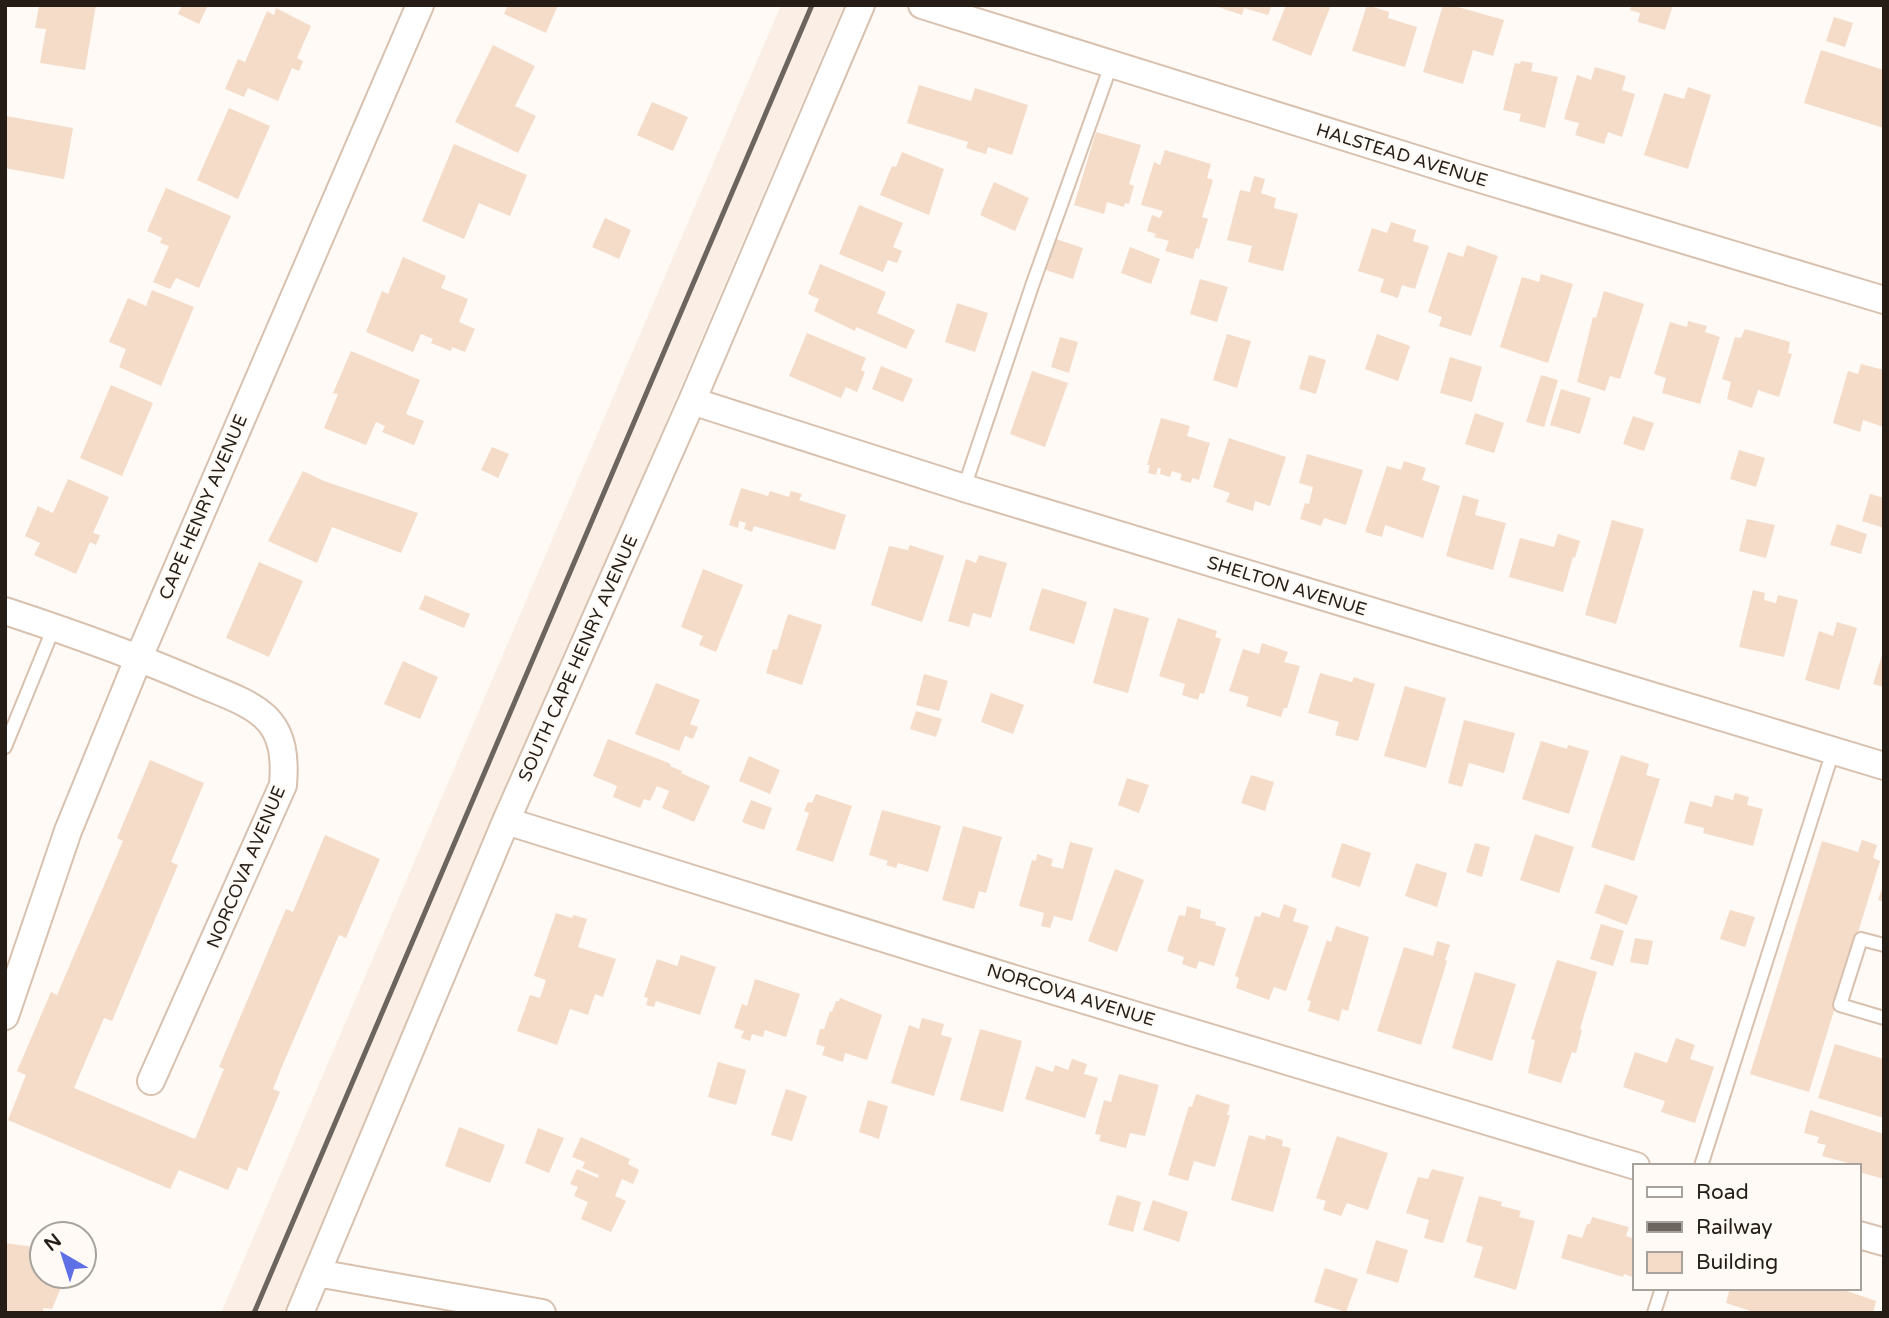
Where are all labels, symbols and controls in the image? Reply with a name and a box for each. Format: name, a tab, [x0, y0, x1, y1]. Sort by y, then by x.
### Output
street label: HALSTEAD AVENUE	[1314, 118, 1490, 192]
street label: CAPE HENRY AVENUE	[154, 411, 252, 603]
street label: SOUTH CAPE HENRY AVENUE	[514, 531, 642, 785]
street label: SHELTON AVENUE	[1205, 551, 1369, 621]
street label: NORCOVA AVENUE	[202, 782, 290, 952]
street label: NORCOVA AVENUE	[984, 959, 1158, 1031]
legend	[1633, 1164, 1861, 1290]
text: Road	[1696, 1180, 1749, 1205]
text: Railway	[1696, 1215, 1773, 1240]
north arrow	[28, 1220, 98, 1290]
text: N	[40, 1229, 66, 1256]
text: Building	[1696, 1250, 1778, 1275]

